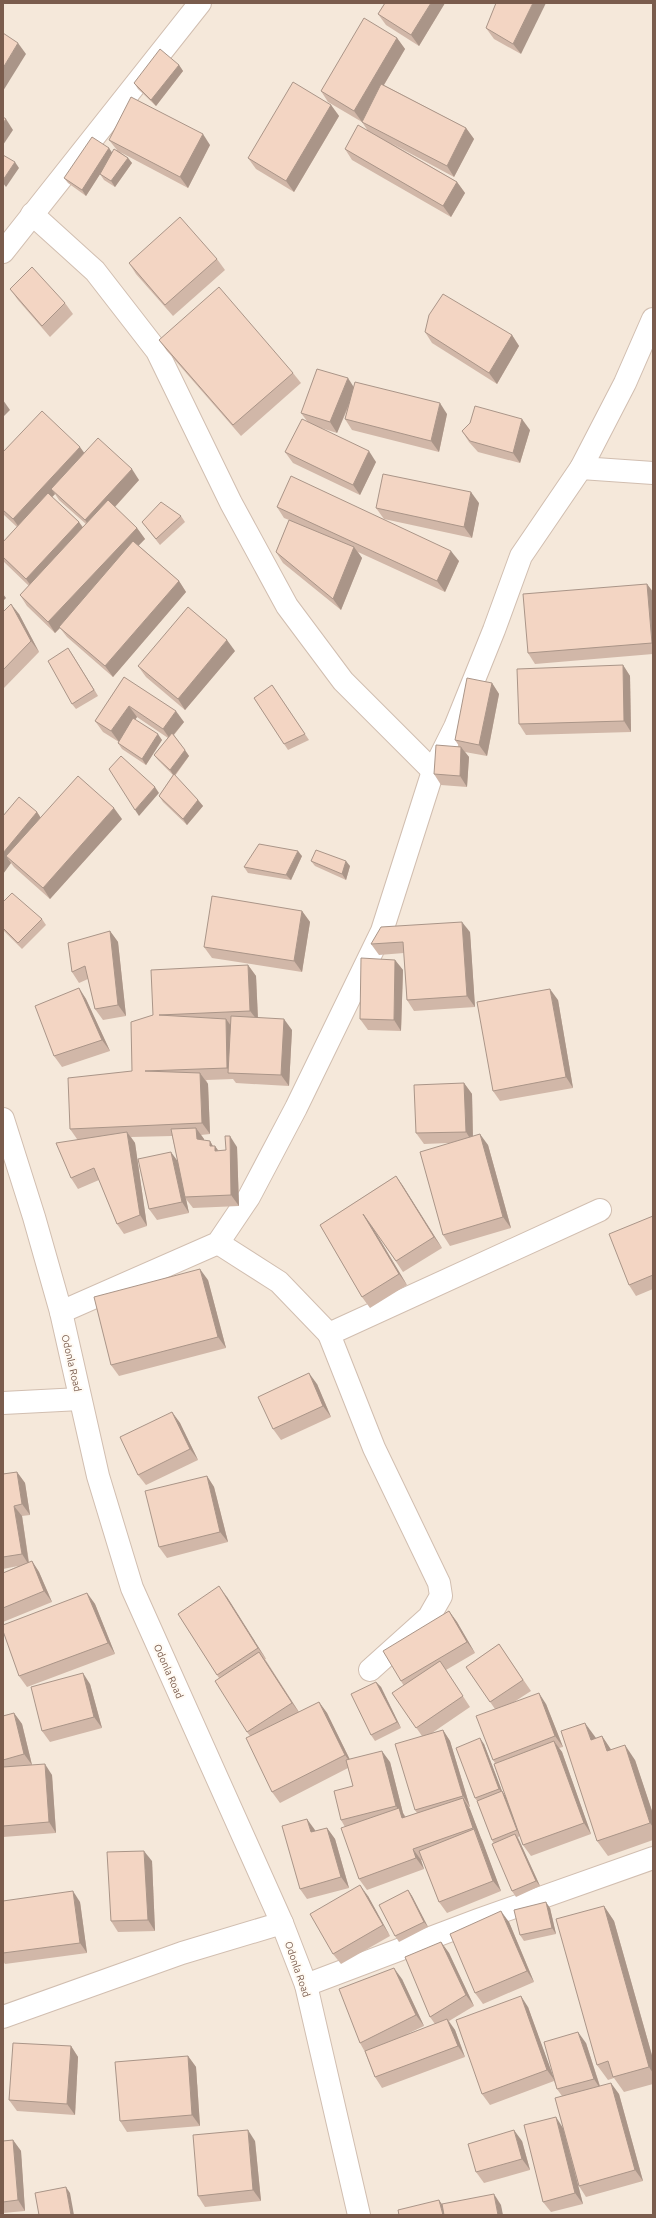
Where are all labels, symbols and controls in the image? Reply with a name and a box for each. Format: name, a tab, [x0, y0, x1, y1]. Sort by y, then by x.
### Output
street label: Odonla Road	[60, 1333, 83, 1393]
street label: Odonla Road	[152, 1642, 185, 1700]
street label: Odonla Road	[283, 1940, 312, 1999]

